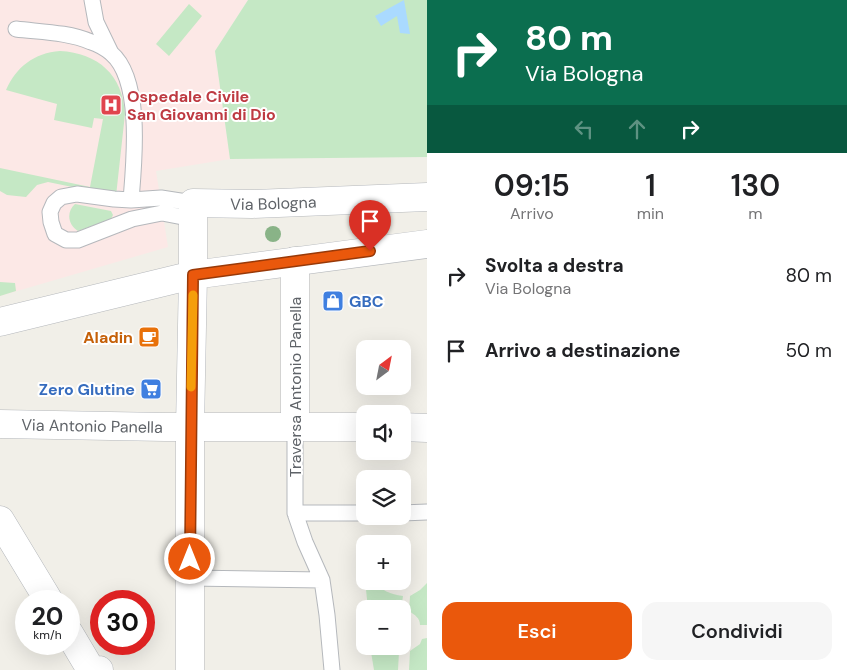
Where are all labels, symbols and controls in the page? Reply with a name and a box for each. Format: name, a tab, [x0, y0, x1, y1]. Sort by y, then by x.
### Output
text: 80 m	[525, 15, 613, 61]
icon: right	[442, 20, 507, 85]
text: Via Bologna	[525, 59, 644, 88]
place label: Ospedale Civile San Giovanni di Dio	[127, 86, 276, 125]
hospital icon: Ospedale Civile San Giovanni di Dio	[99, 93, 123, 117]
icon: left	[570, 115, 598, 143]
icon: ahead	[623, 115, 651, 143]
icon: right	[676, 115, 704, 143]
text: 09:15	[494, 166, 570, 205]
text: 1	[645, 166, 656, 205]
text: 130	[731, 166, 780, 205]
street label: Via Bologna	[230, 191, 317, 215]
pin	[349, 200, 391, 251]
text: Arrivo	[510, 203, 554, 224]
text: min	[637, 203, 664, 224]
text: m	[748, 203, 763, 224]
icon: arrive	[356, 207, 384, 235]
text: Svolta a destra	[485, 253, 624, 278]
icon: right	[442, 262, 470, 290]
text: 80 m	[785, 263, 832, 288]
text: Via Bologna	[485, 278, 571, 299]
shop icon: GBC	[321, 289, 345, 313]
place label: GBC	[349, 291, 384, 312]
street label: Traversa Antonio Panella	[285, 297, 306, 477]
cafe icon: Aladin	[137, 325, 161, 349]
place label: Aladin	[83, 327, 133, 348]
icon: arrive	[442, 337, 470, 365]
text: Arrivo a destinazione	[485, 338, 680, 363]
text: 50 m	[785, 338, 832, 363]
north arrow	[356, 340, 411, 395]
map controls	[356, 340, 411, 655]
supermarket icon: Zero Glutine	[139, 377, 163, 401]
place label: Zero Glutine	[39, 379, 135, 400]
button: sound	[356, 405, 411, 460]
street label: Via Antonio Panella	[21, 414, 163, 437]
button: layers	[356, 470, 411, 525]
position arrow	[163, 532, 215, 584]
button: +	[356, 535, 411, 590]
speed limit sign: 30	[90, 590, 155, 655]
text: 20	[32, 600, 63, 633]
button: −	[356, 600, 411, 655]
button: Esci	[442, 602, 632, 660]
button: Condividi	[642, 602, 832, 660]
text: km/h	[33, 627, 62, 643]

